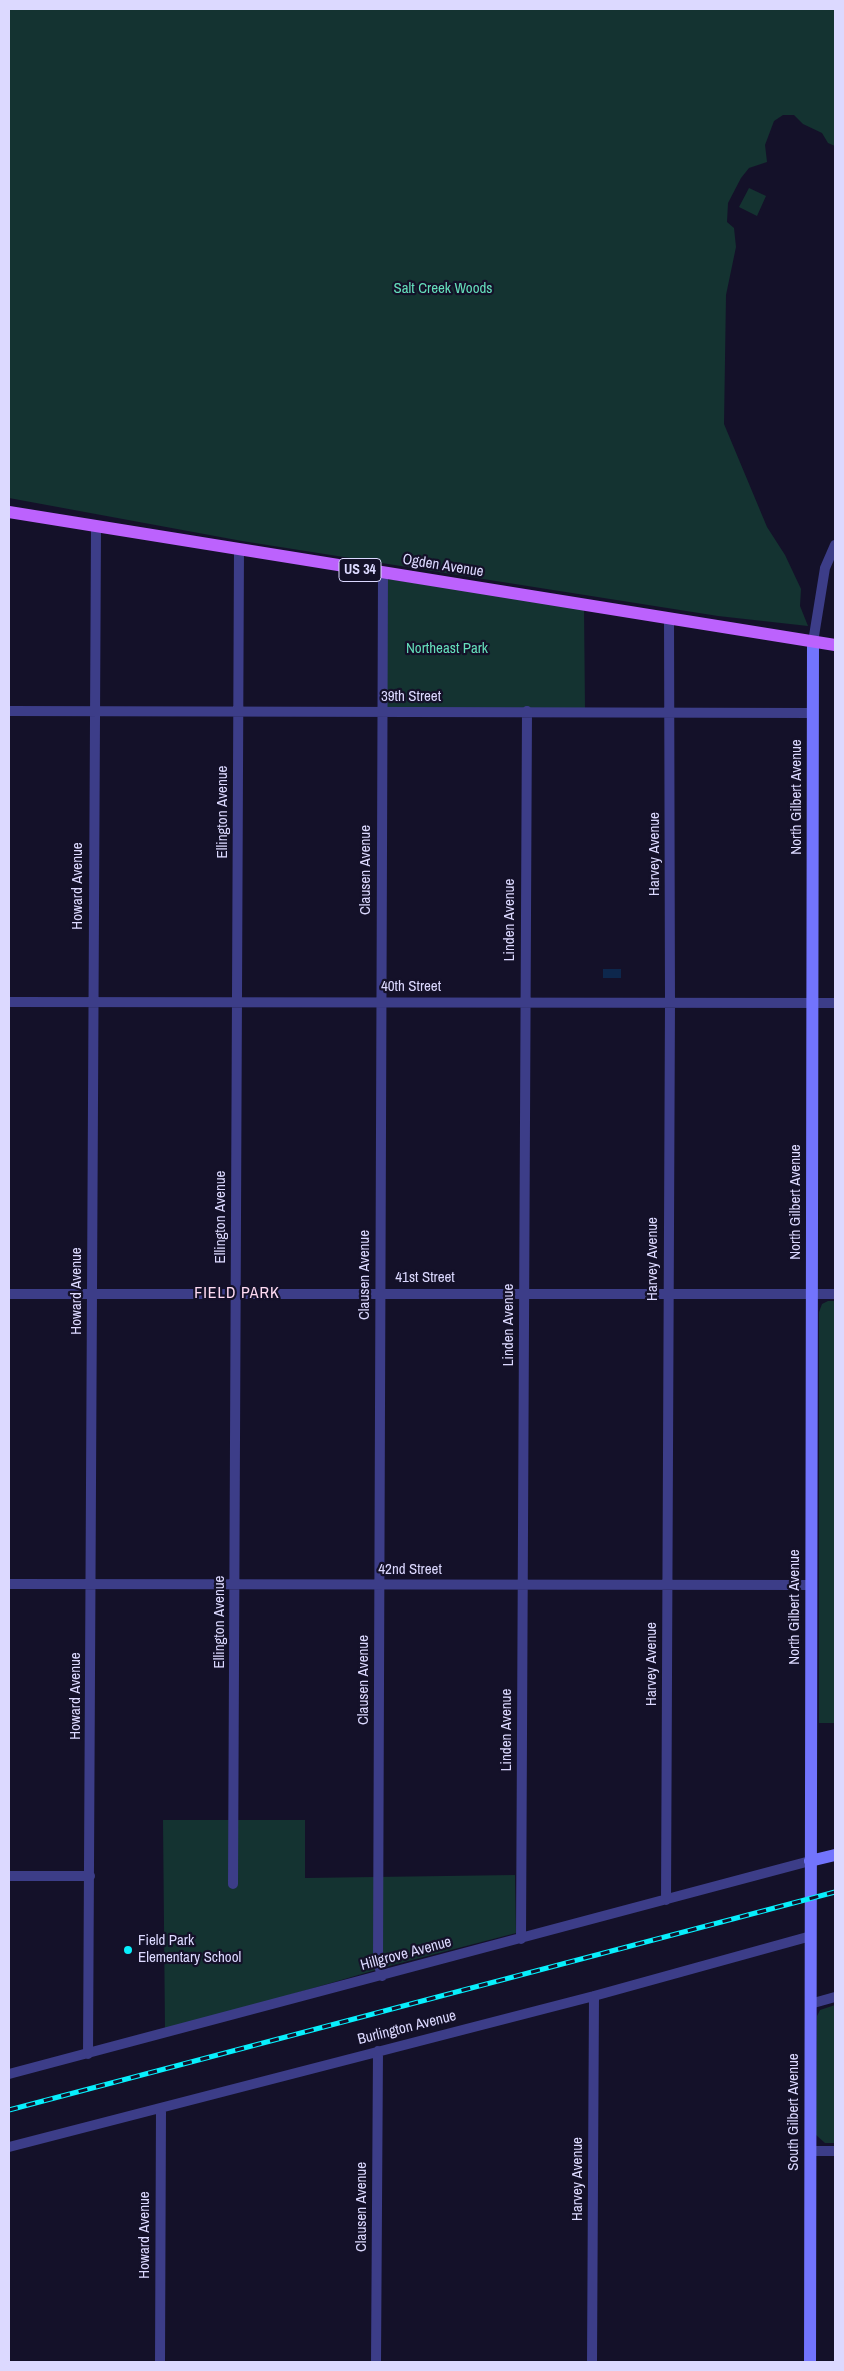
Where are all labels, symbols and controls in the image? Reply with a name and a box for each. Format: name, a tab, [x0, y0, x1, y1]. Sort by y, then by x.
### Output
park label: Salt Creek Woods	[394, 280, 492, 298]
street label: Ogden Avenue	[401, 551, 485, 581]
road number: US 34	[339, 558, 381, 582]
park label: Northeast Park	[406, 640, 488, 658]
street label: 39th Street	[381, 688, 441, 706]
street label: North Gilbert Avenue	[788, 739, 806, 855]
street label: Ellington Avenue	[214, 766, 232, 858]
street label: Harvey Avenue	[646, 812, 664, 896]
street label: Clausen Avenue	[357, 825, 375, 915]
street label: Howard Avenue	[69, 842, 87, 930]
street label: Linden Avenue	[501, 879, 519, 961]
street label: 40th Street	[381, 978, 441, 996]
street label: North Gilbert Avenue	[787, 1144, 805, 1260]
street label: Ellington Avenue	[212, 1171, 230, 1263]
street label: Harvey Avenue	[644, 1217, 662, 1301]
street label: Clausen Avenue	[356, 1230, 374, 1320]
street label: Howard Avenue	[68, 1247, 86, 1335]
street label: 41st Street	[395, 1269, 455, 1287]
district label: FIELD PARK	[193, 1284, 281, 1304]
street label: Linden Avenue	[500, 1284, 518, 1366]
street label: North Gilbert Avenue	[786, 1549, 804, 1665]
street label: 42nd Street	[378, 1561, 442, 1579]
street label: Ellington Avenue	[211, 1576, 229, 1668]
street label: Harvey Avenue	[643, 1622, 661, 1706]
street label: Clausen Avenue	[355, 1635, 373, 1725]
street label: Howard Avenue	[67, 1652, 85, 1740]
street label: Linden Avenue	[498, 1689, 516, 1771]
place label: Field Park Elementary School	[138, 1932, 241, 1967]
street label: Hillgrove Avenue	[359, 1933, 453, 1975]
marker: Field Park Elementary School	[122, 1944, 134, 1956]
street label: Burlington Avenue	[356, 2007, 458, 2049]
street label: South Gilbert Avenue	[785, 2053, 803, 2171]
street label: Harvey Avenue	[569, 2137, 587, 2221]
street label: Clausen Avenue	[353, 2162, 371, 2252]
street label: Howard Avenue	[136, 2191, 154, 2279]

